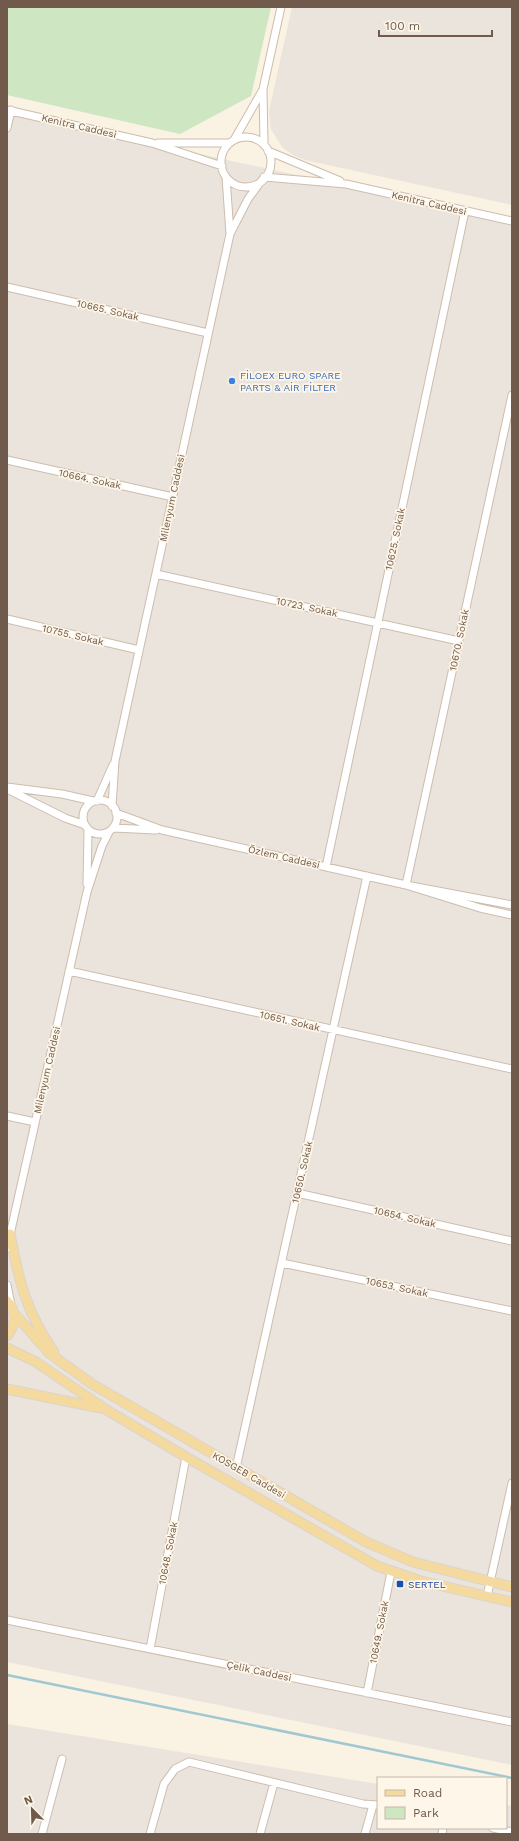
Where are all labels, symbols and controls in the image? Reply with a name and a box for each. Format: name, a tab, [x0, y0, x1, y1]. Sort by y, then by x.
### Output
scale bar	[379, 12, 492, 38]
text: 100 m	[385, 19, 420, 33]
street label: Kenitra Caddesi	[40, 112, 118, 140]
street label: Kenitra Caddesi	[390, 189, 468, 217]
street label: 10665. Sokak	[76, 298, 140, 323]
place label: FİLOEX EURO SPARE PARTS & AİR FİLTER	[240, 370, 341, 393]
marker: FİLOEX EURO SPARE PARTS & AİR FİLTER	[227, 376, 237, 386]
street label: Milenyum Caddesi	[157, 453, 187, 543]
street label: 10664. Sokak	[58, 467, 123, 491]
street label: 10625. Sokak	[383, 507, 407, 571]
street label: 10723. Sokak	[275, 595, 339, 619]
street label: 10670. Sokak	[447, 608, 471, 672]
street label: 10755. Sokak	[41, 623, 105, 647]
street label: Özlem Caddesi	[247, 843, 321, 871]
street label: 10651. Sokak	[259, 1009, 321, 1033]
street label: Milenyum Caddesi	[32, 1025, 62, 1115]
street label: 10650. Sokak	[290, 1140, 315, 1204]
street label: 10654. Sokak	[373, 1205, 437, 1230]
street label: 10653. Sokak	[365, 1275, 429, 1299]
street label: KOSGEB Caddesi	[211, 1450, 287, 1500]
street label: 10648. Sokak	[157, 1520, 180, 1585]
marker: SERTEL	[395, 1579, 405, 1589]
place label: SERTEL	[408, 1579, 446, 1590]
street label: 10649. Sokak	[368, 1599, 391, 1664]
street label: Çelik Caddesi	[226, 1659, 292, 1683]
legend	[377, 1777, 507, 1829]
text: Road	[413, 1786, 442, 1800]
north arrow	[12, 1789, 52, 1829]
text: N	[22, 1793, 35, 1808]
text: Park	[413, 1806, 439, 1820]

